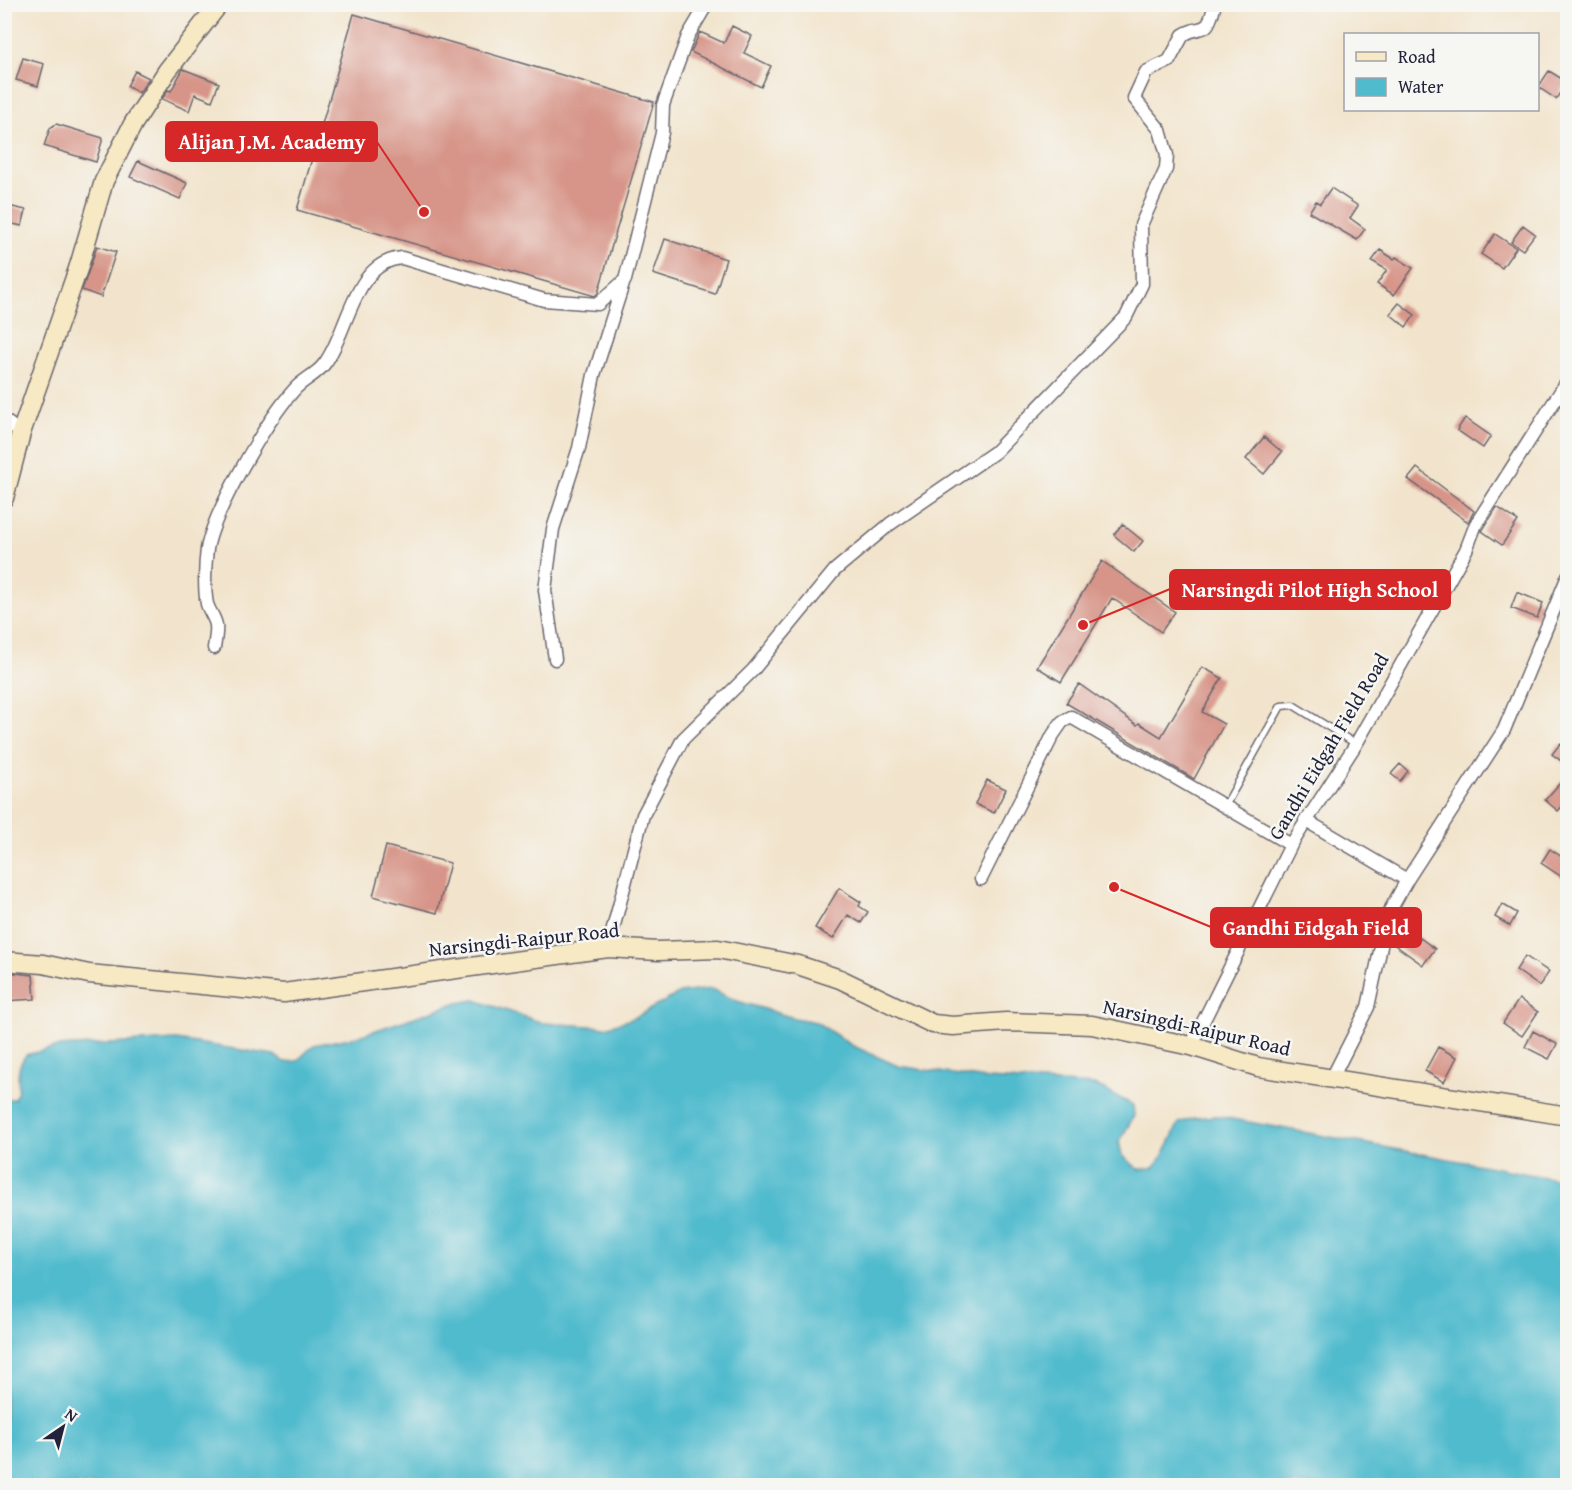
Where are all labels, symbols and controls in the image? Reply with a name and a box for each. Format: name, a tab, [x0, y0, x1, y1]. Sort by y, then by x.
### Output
legend	[1344, 33, 1539, 111]
text: Road	[1398, 43, 1436, 70]
text: Water	[1398, 73, 1444, 100]
callout: Alijan J.M. Academy	[166, 122, 377, 161]
text: Alijan J.M. Academy	[178, 126, 366, 157]
callout: Narsingdi Pilot High School	[1170, 570, 1450, 609]
text: Narsingdi Pilot High School	[1182, 574, 1439, 605]
street label: Gandhi Eidgah Field Road	[1261, 647, 1395, 845]
callout: Gandhi Eidgah Field	[1211, 908, 1421, 947]
text: Gandhi Eidgah Field	[1223, 912, 1409, 943]
street label: Narsingdi-Raipur Road	[427, 915, 621, 963]
street label: Narsingdi-Raipur Road	[1101, 991, 1294, 1063]
north arrow	[33, 1397, 93, 1457]
text: N	[60, 1402, 83, 1428]

